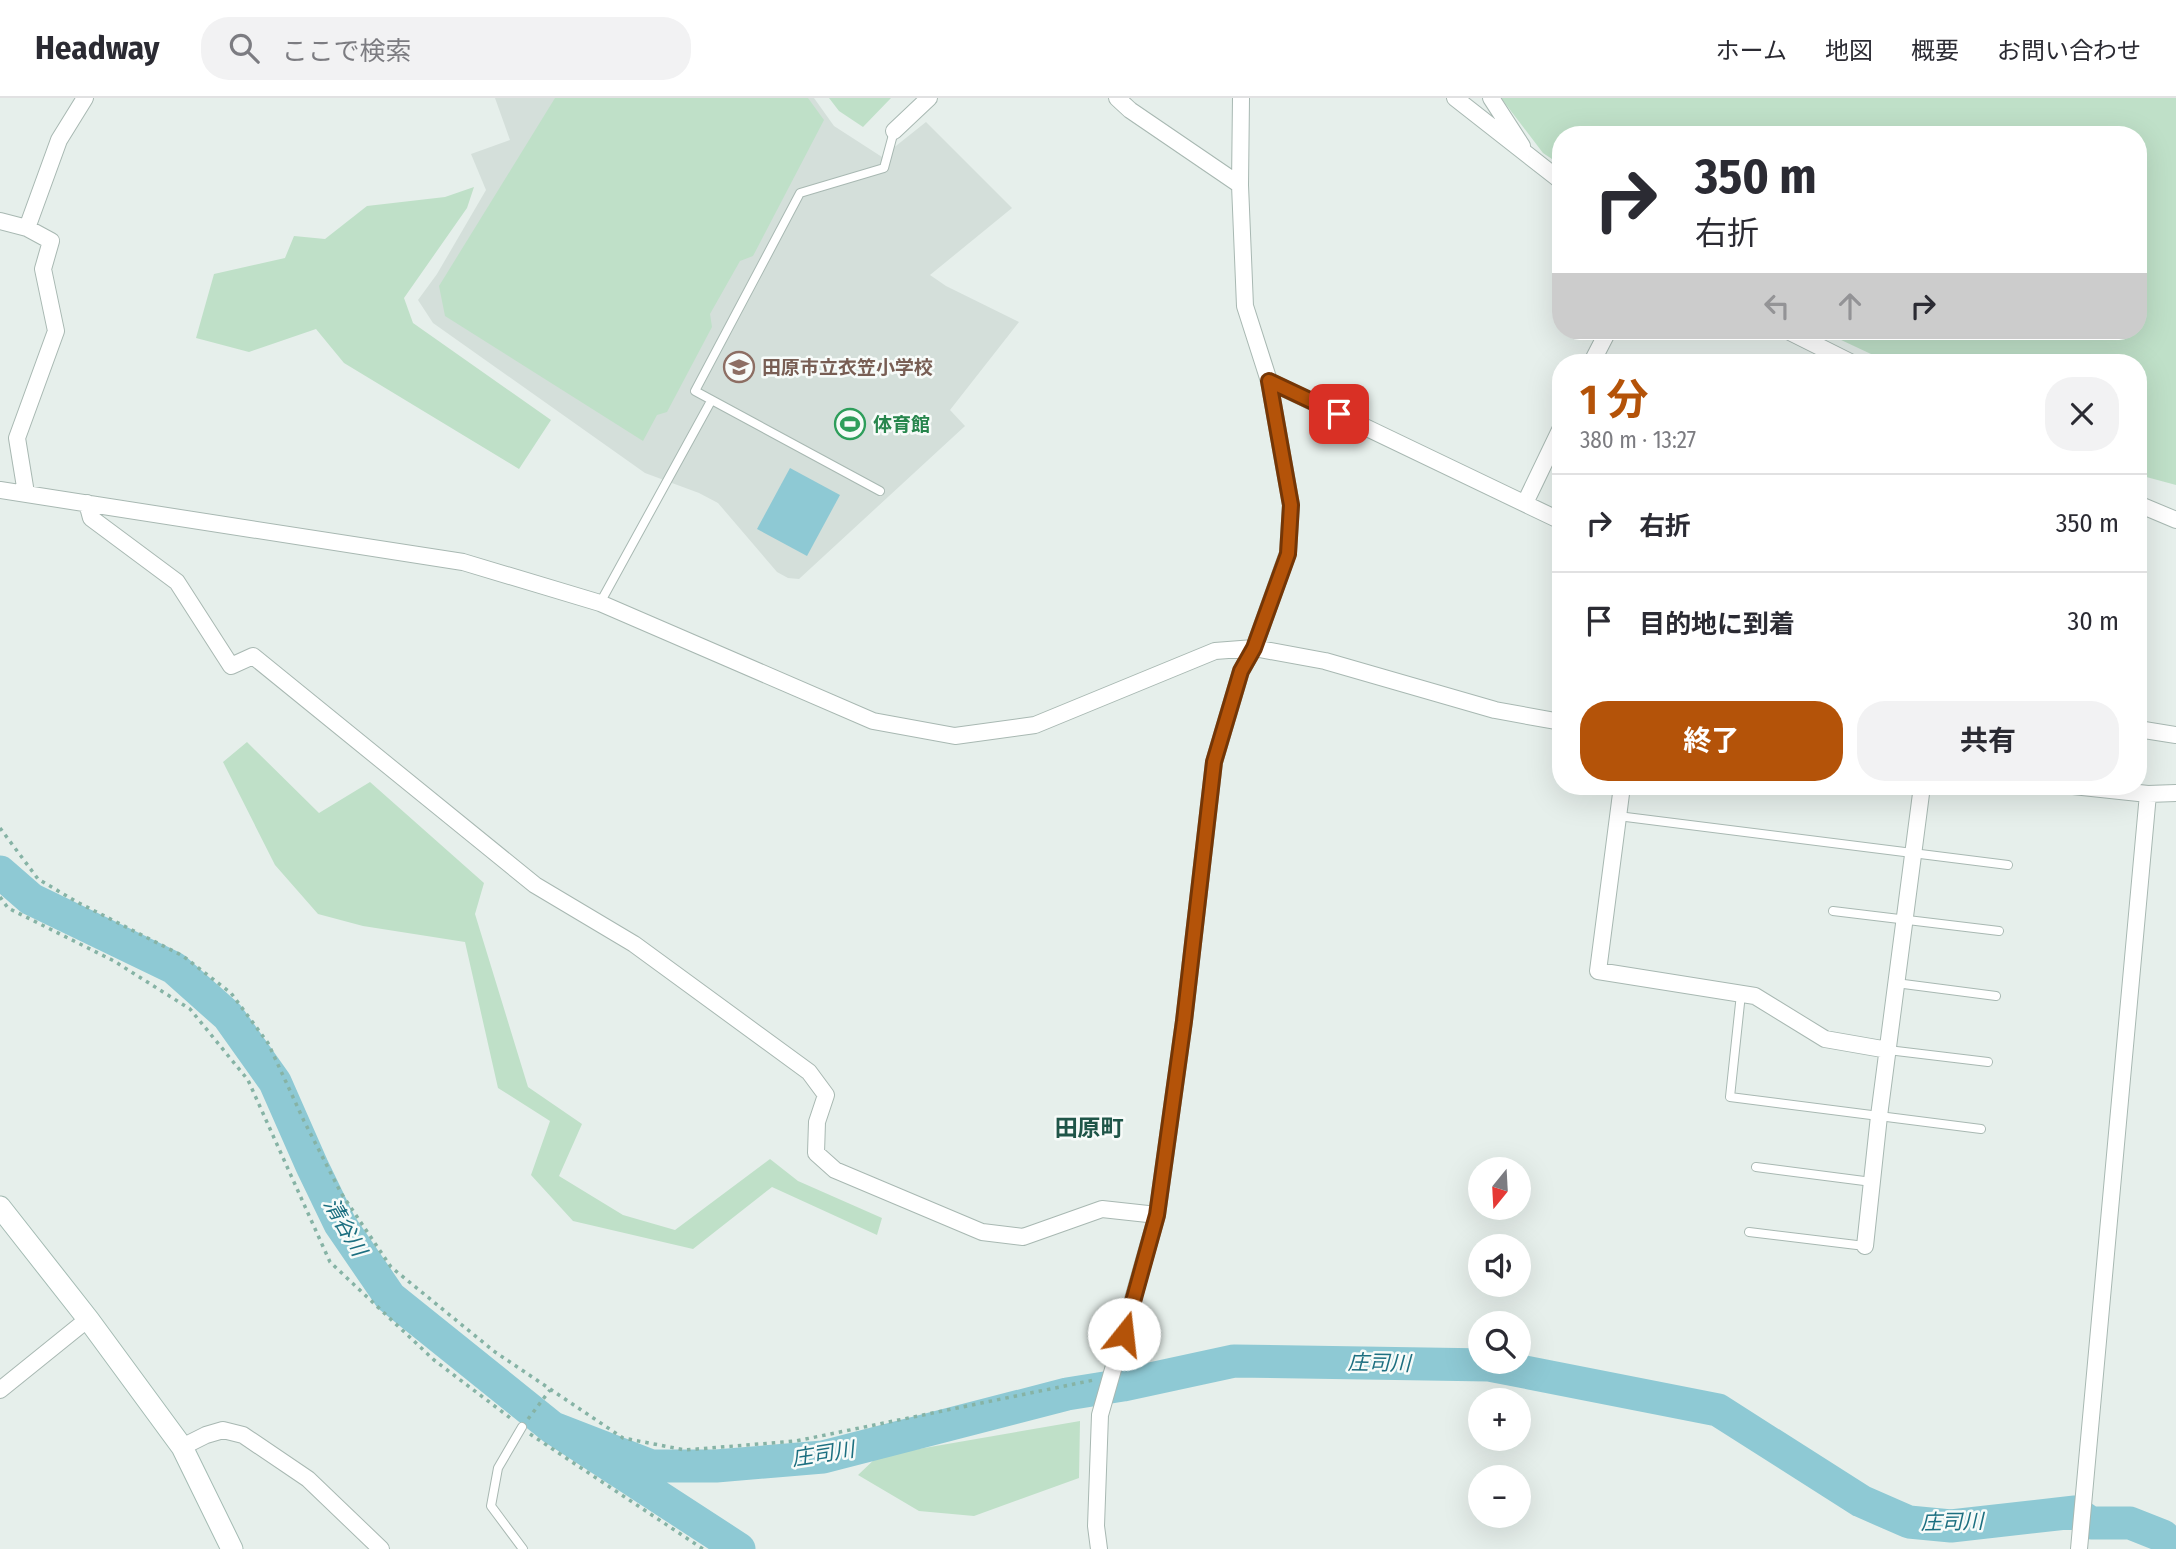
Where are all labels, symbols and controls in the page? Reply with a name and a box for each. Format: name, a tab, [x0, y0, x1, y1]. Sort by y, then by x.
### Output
search box	[201, 17, 691, 80]
text: Headway	[35, 28, 159, 68]
icon: search	[225, 29, 263, 67]
text: ここで検索	[281, 36, 412, 67]
text: ホーム	[1716, 37, 1787, 65]
text: 地図	[1825, 37, 1873, 65]
text: 概要	[1911, 37, 1959, 65]
text: お問い合わせ	[1997, 37, 2141, 65]
text: 350 m	[1695, 147, 1817, 206]
icon: right	[1580, 154, 1671, 245]
text: 右折	[1695, 214, 1759, 252]
icon: left	[1758, 287, 1796, 325]
icon: ahead	[1831, 287, 1869, 325]
icon: right	[1904, 287, 1942, 325]
school or university icon: 田原市立衣笠小学校	[722, 350, 756, 384]
place label: 田原市立衣笠小学校	[762, 356, 933, 379]
text: 1 分	[1580, 375, 1649, 425]
button: close	[2045, 377, 2119, 451]
pin	[1309, 384, 1369, 444]
icon: arrive	[1320, 395, 1358, 433]
sports icon: 体育館	[833, 407, 867, 441]
place label: 体育館	[873, 413, 930, 436]
text: 380 m · 13:27	[1580, 426, 1696, 454]
icon: right	[1580, 504, 1618, 542]
text: 350 m	[2056, 508, 2119, 539]
text: 右折	[1639, 511, 1691, 542]
icon: arrive	[1580, 602, 1618, 640]
text: 30 m	[2068, 606, 2119, 637]
text: 目的地に到着	[1639, 609, 1795, 640]
button: 終了	[1580, 701, 1843, 781]
button: 共有	[1857, 701, 2119, 781]
district label: 田原町	[1055, 1114, 1124, 1142]
north arrow	[1468, 1157, 1531, 1220]
map controls	[1468, 1157, 1531, 1528]
water label: 清谷川	[318, 1193, 373, 1263]
button: sound	[1468, 1234, 1531, 1297]
position arrow	[1087, 1297, 1161, 1371]
button: search	[1468, 1311, 1531, 1374]
water label: 庄司川	[1347, 1349, 1413, 1377]
button: +	[1468, 1388, 1531, 1451]
water label: 庄司川	[790, 1436, 858, 1472]
button: −	[1468, 1465, 1531, 1528]
water label: 庄司川	[1920, 1508, 1986, 1536]

